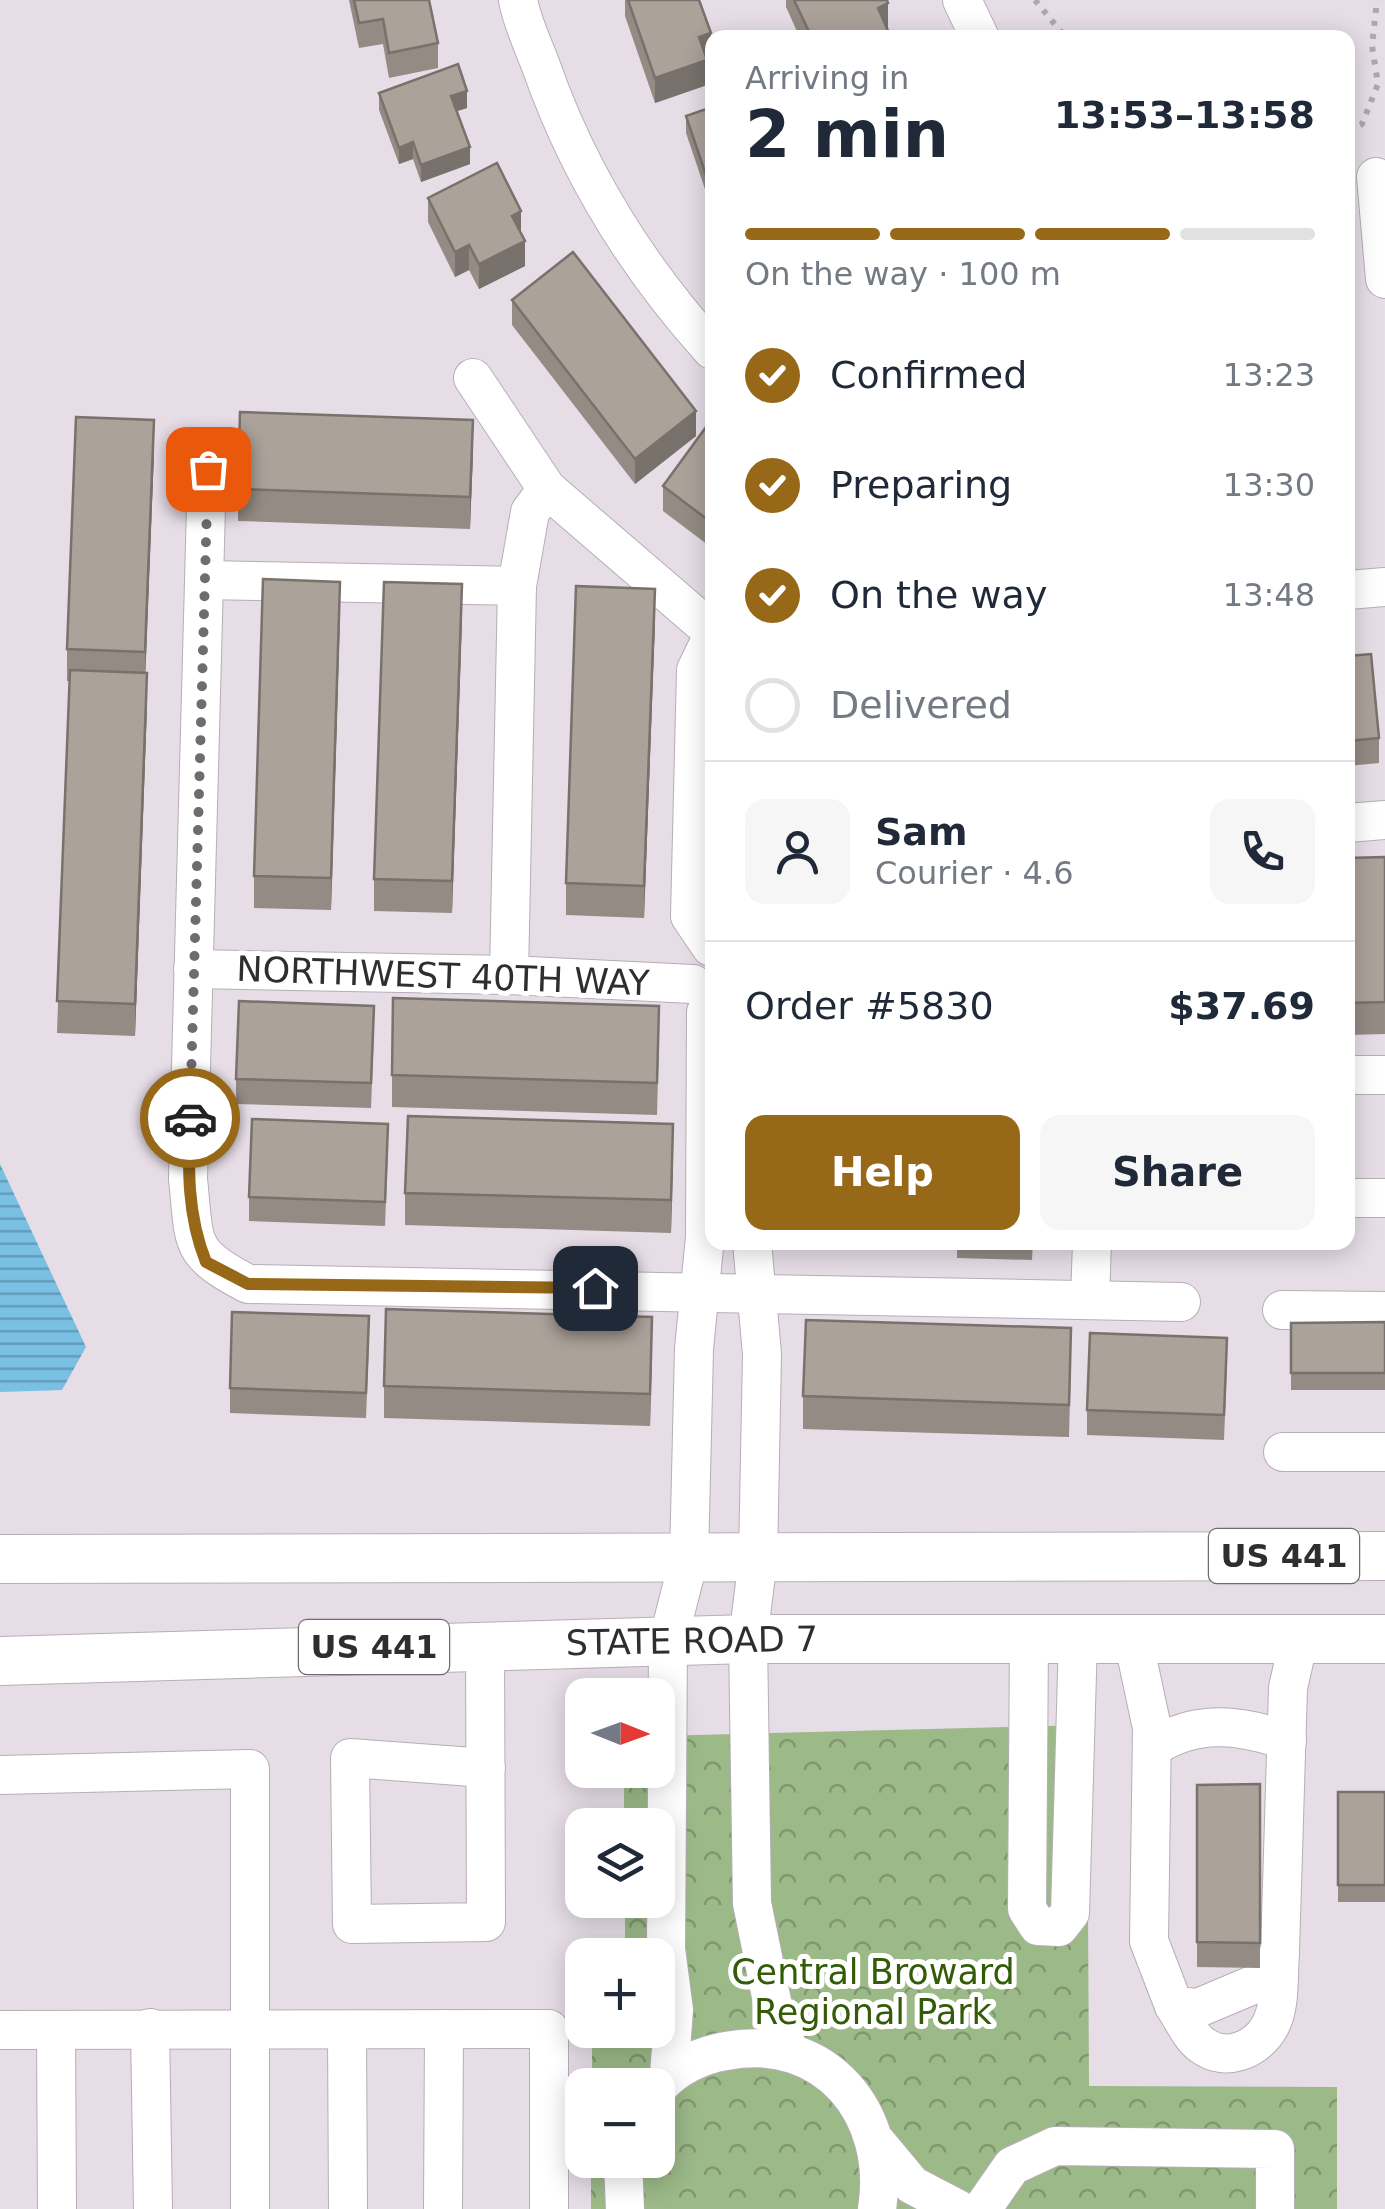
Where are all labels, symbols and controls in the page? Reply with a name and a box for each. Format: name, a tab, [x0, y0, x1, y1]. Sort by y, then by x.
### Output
text: Arriving in	[745, 59, 909, 97]
text: 13:53–13:58	[1054, 93, 1315, 137]
text: 2 min	[745, 97, 949, 172]
text: On the way · 100 m	[745, 255, 1061, 293]
icon: check	[745, 348, 800, 403]
text: Confirmed	[830, 353, 1027, 397]
text: 13:23	[1223, 356, 1315, 394]
pin	[166, 427, 251, 512]
icon: bag	[181, 442, 236, 497]
icon: check	[745, 458, 800, 513]
text: Preparing	[830, 463, 1012, 507]
text: 13:30	[1223, 466, 1315, 504]
icon: check	[745, 568, 800, 623]
text: On the way	[830, 573, 1047, 617]
text: 13:48	[1223, 576, 1315, 614]
text: Delivered	[830, 683, 1012, 727]
button: person	[745, 799, 850, 904]
button: phone	[1210, 799, 1315, 904]
text: Sam	[875, 810, 968, 854]
text: Courier · 4.6	[875, 854, 1074, 892]
street label: NORTHWEST 40TH WAY	[236, 949, 651, 1003]
text: Order #5830	[745, 984, 994, 1028]
text: $37.69	[1168, 984, 1315, 1028]
courier	[140, 1068, 240, 1168]
icon: car	[163, 1091, 218, 1146]
button: Help	[745, 1115, 1020, 1230]
button: Share	[1040, 1115, 1315, 1230]
pin	[553, 1246, 638, 1331]
icon: home	[568, 1261, 623, 1316]
road number: US 441	[1209, 1529, 1359, 1583]
street label: STATE ROAD 7	[566, 1619, 818, 1663]
road number: US 441	[299, 1620, 449, 1674]
north arrow	[565, 1678, 675, 1788]
map controls	[565, 1678, 675, 2178]
button: layers	[565, 1808, 675, 1918]
button: +	[565, 1938, 675, 2048]
park label: Central Broward Regional Park	[731, 1952, 1015, 2032]
button: −	[565, 2068, 675, 2178]

